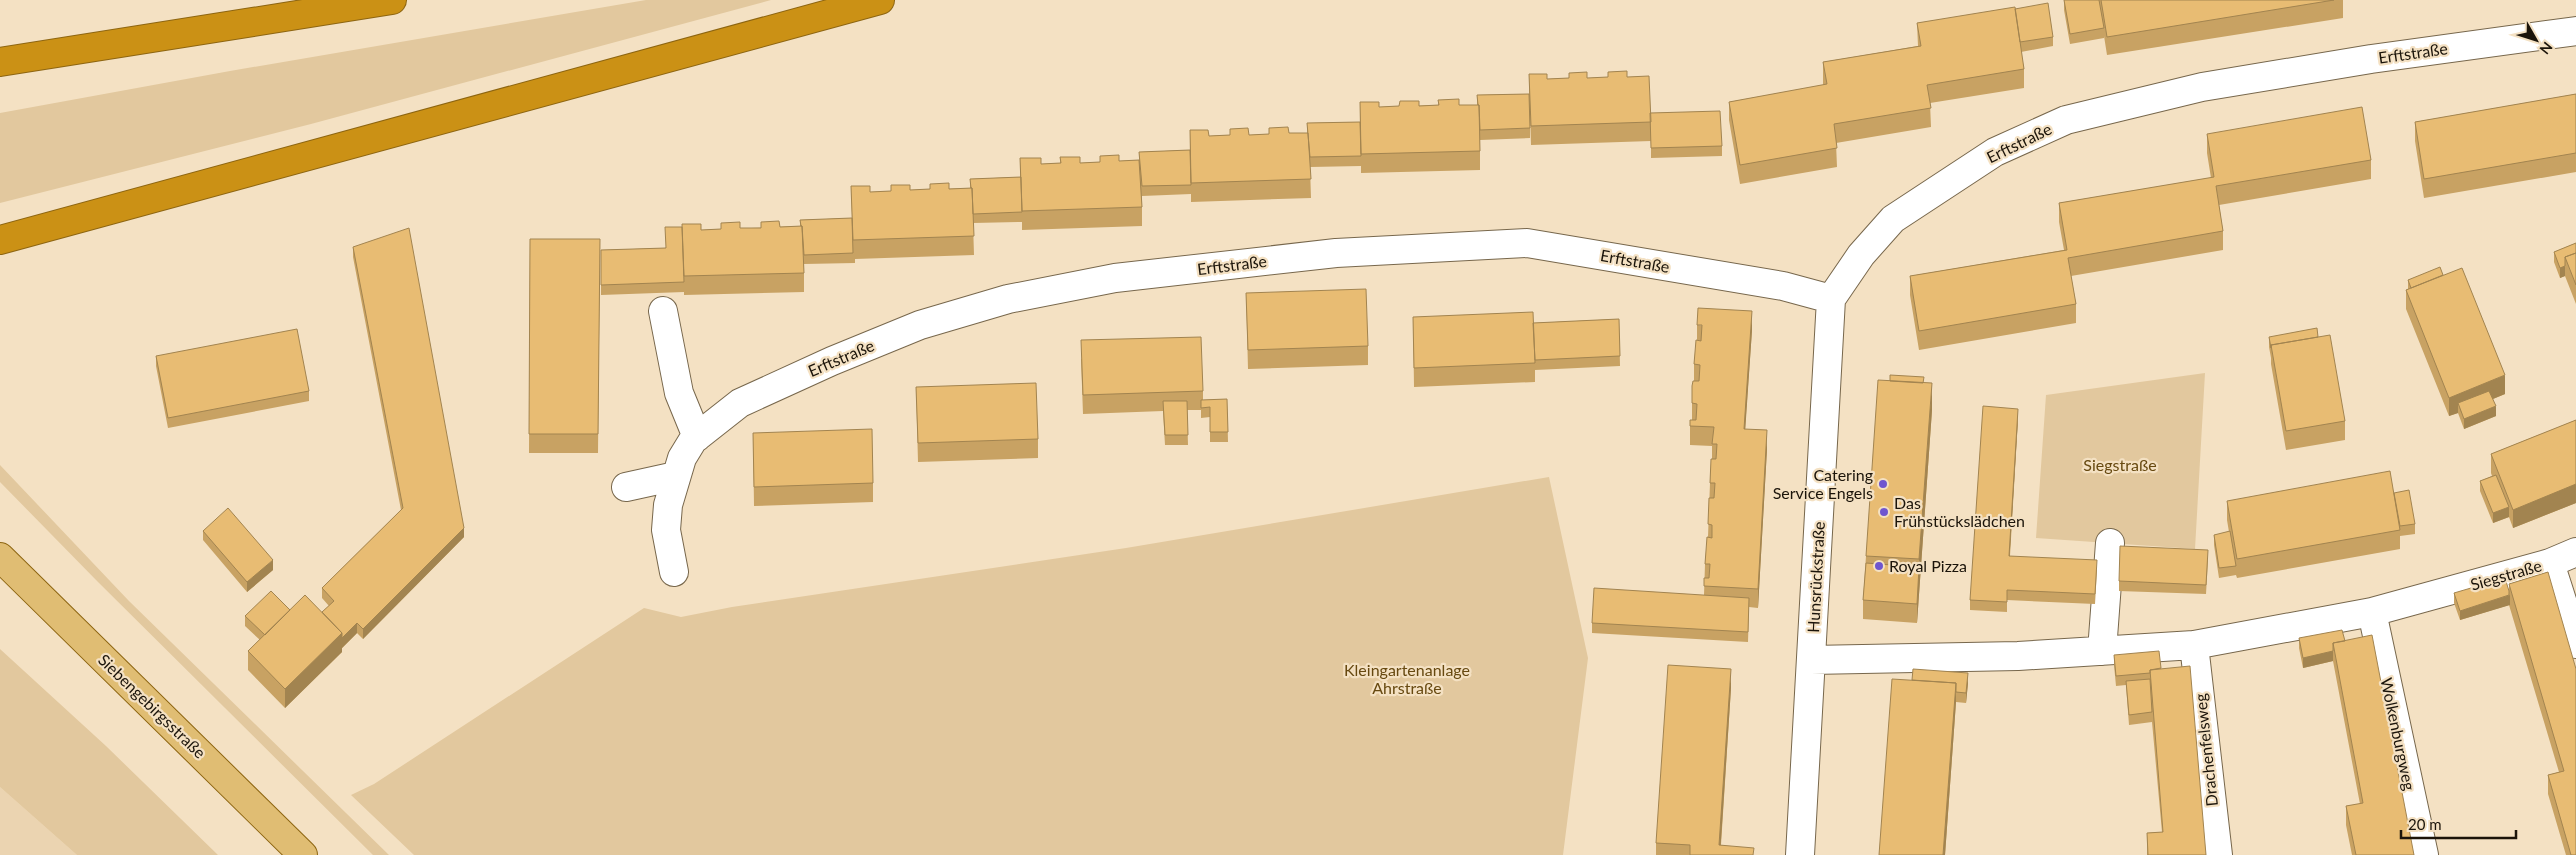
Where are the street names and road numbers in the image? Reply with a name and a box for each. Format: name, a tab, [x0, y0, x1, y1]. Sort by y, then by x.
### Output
street label: Erftstraße	[2377, 38, 2449, 67]
street label: Erftstraße	[1983, 119, 2054, 166]
street label: Erftstraße	[1599, 245, 1671, 276]
street label: Erftstraße	[1196, 251, 1268, 278]
street label: Erftstraße	[805, 335, 877, 380]
street label: Hunsrückstraße	[1803, 521, 1828, 633]
street label: Siegstraße	[2468, 555, 2544, 594]
street label: Siebengebirgsstraße	[95, 650, 210, 762]
street label: Wolkenburgweg	[2377, 676, 2420, 792]
street label: Drachenfelsweg	[2190, 693, 2221, 807]

